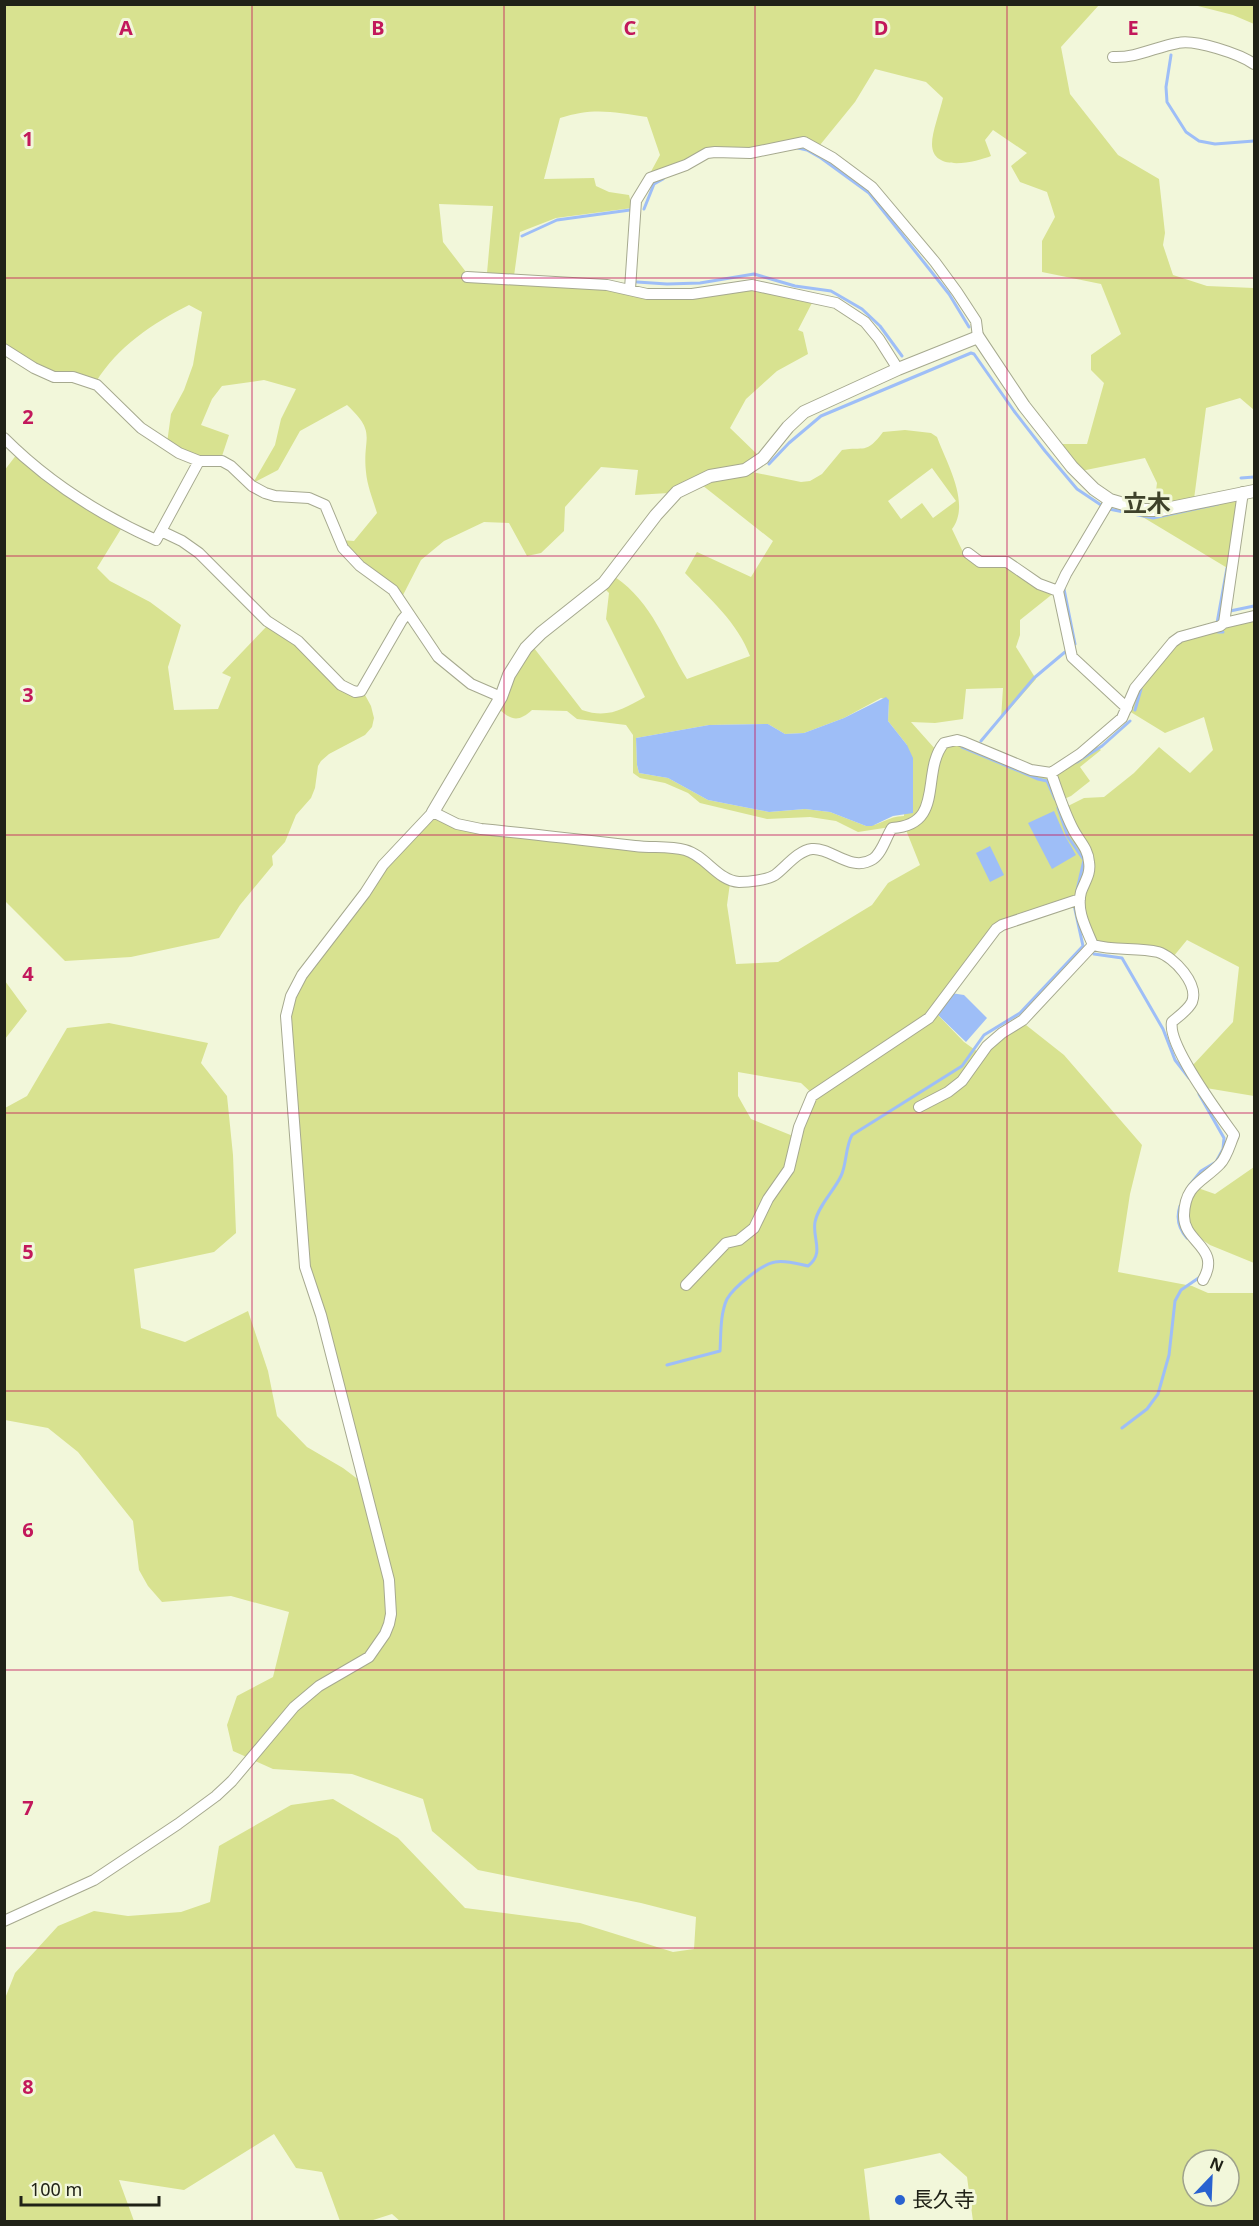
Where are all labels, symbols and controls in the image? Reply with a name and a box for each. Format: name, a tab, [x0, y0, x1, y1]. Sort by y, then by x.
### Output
text: A	[119, 14, 133, 41]
text: B	[371, 14, 385, 41]
text: C	[624, 14, 637, 41]
text: D	[874, 14, 888, 41]
text: E	[1127, 14, 1139, 41]
text: 1	[22, 125, 34, 152]
text: 2	[22, 403, 34, 430]
district label: 立木	[1123, 486, 1171, 519]
text: 3	[22, 681, 34, 708]
text: 4	[22, 960, 34, 987]
text: 5	[22, 1238, 34, 1265]
text: 6	[22, 1516, 34, 1543]
text: 7	[22, 1794, 34, 1821]
text: 8	[22, 2073, 34, 2100]
north arrow	[1181, 2148, 1241, 2208]
text: N	[1207, 2152, 1227, 2177]
scale bar	[21, 2169, 159, 2207]
text: 100 m	[30, 2177, 82, 2201]
place label: 長久寺	[912, 2185, 975, 2213]
marker: 長久寺	[893, 2193, 907, 2207]

